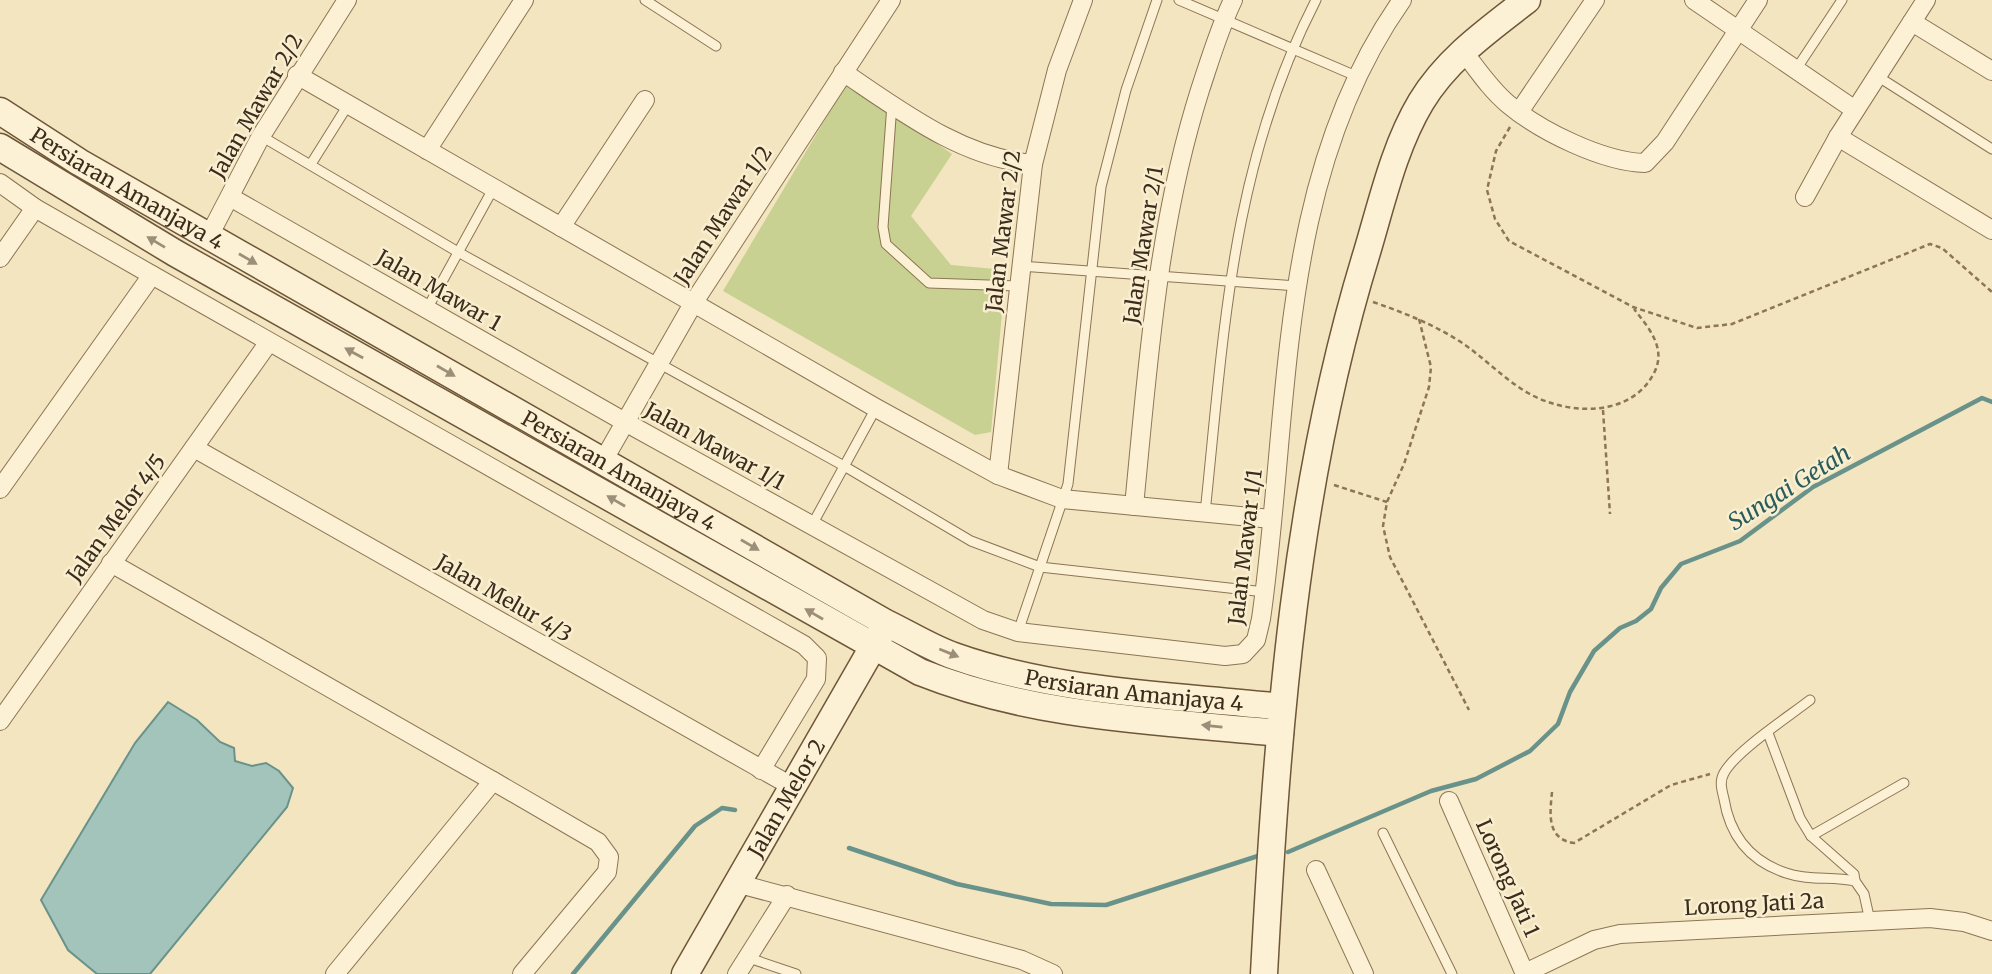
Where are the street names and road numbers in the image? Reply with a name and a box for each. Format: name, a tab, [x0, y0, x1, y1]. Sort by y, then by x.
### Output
street label: Jalan Mawar 2/2	[203, 29, 308, 184]
street label: Persiaran Amanjaya 4	[26, 121, 229, 256]
street label: Jalan Mawar 1/2	[668, 141, 778, 290]
street label: Jalan Mawar 2/2	[980, 149, 1026, 314]
street label: Jalan Mawar 2/1	[1117, 164, 1169, 327]
street label: Jalan Mawar 1	[371, 243, 506, 337]
street label: Jalan Mawar 1/1	[639, 396, 790, 496]
street label: Persiaran Amanjaya 4	[517, 404, 721, 537]
street label: Jalan Melor 4/5	[60, 449, 172, 588]
street label: Jalan Mawar 1/1	[1222, 468, 1268, 627]
street label: Jalan Melur 4/3	[430, 548, 577, 648]
street label: Persiaran Amanjaya 4	[1022, 663, 1245, 717]
street label: Jalan Melor 2	[741, 734, 831, 863]
street label: Lorong Jati 1	[1470, 815, 1546, 941]
street label: Lorong Jati 2a	[1683, 887, 1825, 921]

